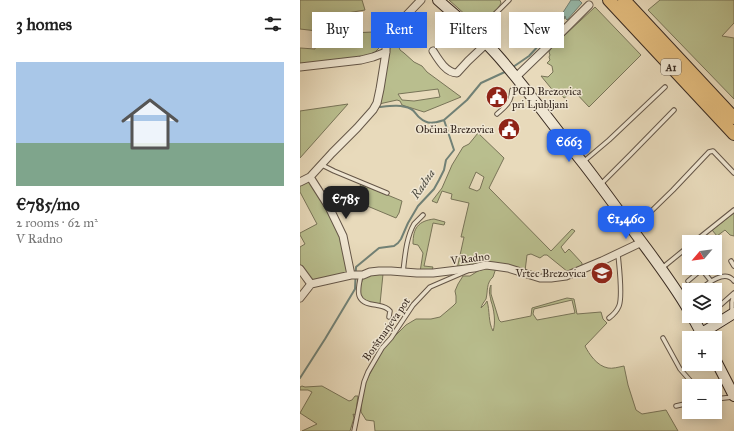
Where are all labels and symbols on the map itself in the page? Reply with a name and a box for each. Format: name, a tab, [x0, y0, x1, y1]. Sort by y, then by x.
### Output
road number: A1	[661, 59, 681, 75]
public building icon: PGD Brezovica pri Ljubljani	[484, 84, 510, 110]
place label: PGD Brezovica pri Ljubljani	[511, 85, 582, 111]
public building icon: Občina Brezovica	[496, 116, 522, 142]
place label: Občina Brezovica	[416, 123, 494, 136]
pin: €663	[545, 129, 593, 163]
water label: Radna	[408, 166, 438, 202]
pin: €785	[322, 186, 370, 220]
pin: €1,460	[593, 206, 659, 240]
north arrow	[682, 235, 722, 275]
street label: V Radno	[449, 250, 491, 267]
school or university icon: Vrtec Brezovica	[589, 260, 615, 286]
place label: Vrtec Brezovica	[514, 267, 586, 280]
street label: Borštnarjeva pot	[360, 295, 413, 363]

